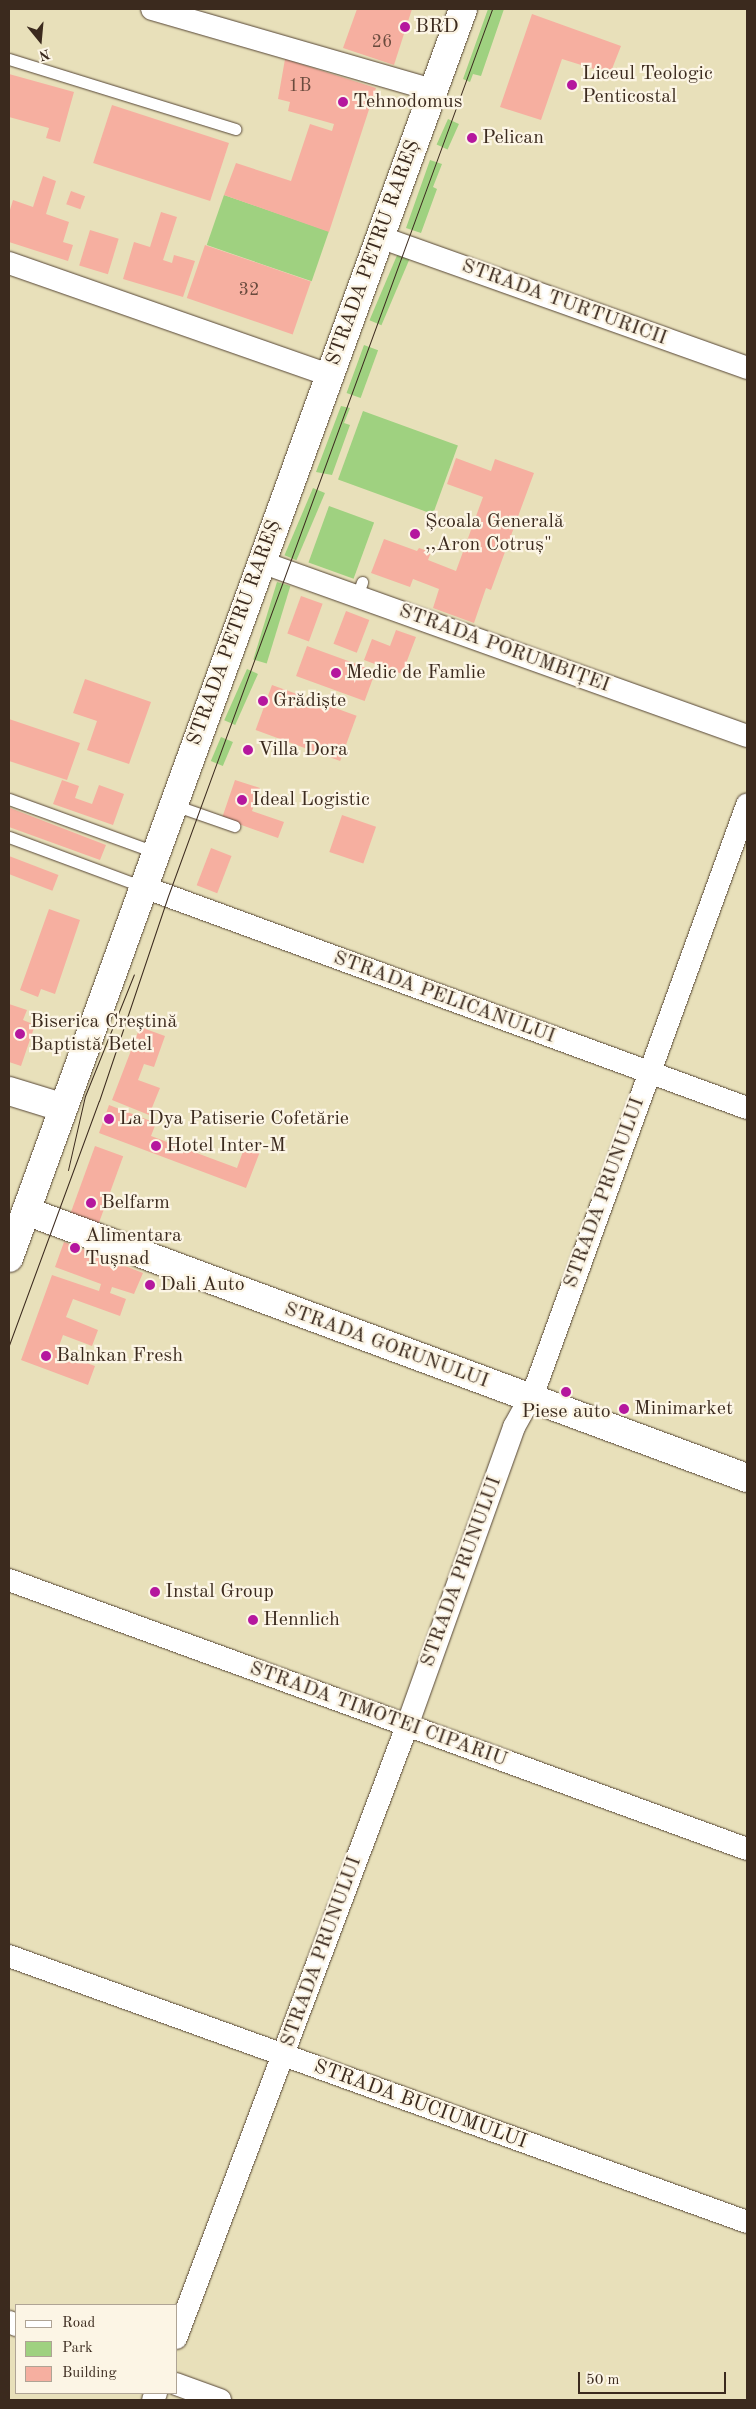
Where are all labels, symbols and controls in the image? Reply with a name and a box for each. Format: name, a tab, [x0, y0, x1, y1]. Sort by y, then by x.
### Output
north arrow	[15, 15, 65, 65]
place label: BRD	[415, 15, 459, 39]
marker: BRD	[399, 21, 411, 33]
house number: 26	[372, 31, 392, 53]
text: N	[37, 46, 52, 63]
place label: Liceul Teologic Penticostal	[582, 62, 713, 109]
house number: 1B	[289, 75, 311, 97]
marker: Liceul Teologic Penticostal	[566, 79, 578, 91]
place label: Tehnodomus	[353, 90, 462, 114]
marker: Tehnodomus	[337, 96, 349, 108]
place label: Pelican	[482, 126, 544, 150]
marker: Pelican	[466, 132, 478, 144]
street label: STRADA PETRU RAREȘ	[322, 137, 426, 369]
street label: STRADA TURTURICII	[458, 255, 670, 351]
house number: 32	[239, 279, 259, 301]
place label: Școala Generală ,,Aron Cotruș"	[425, 510, 564, 557]
street label: STRADA PETRU RAREȘ	[183, 517, 287, 749]
marker: Școala Generală ,,Aron Cotruș"	[409, 528, 421, 540]
street label: STRADA PORUMBIȚEI	[395, 600, 613, 698]
place label: Medic de Famlie	[346, 661, 485, 685]
marker: Medic de Famlie	[330, 667, 342, 679]
place label: Grădiște	[273, 689, 346, 713]
marker: Grădiște	[257, 695, 269, 707]
place label: Villa Dora	[258, 738, 348, 762]
marker: Villa Dora	[242, 744, 254, 756]
place label: Ideal Logistic	[252, 788, 370, 812]
marker: Ideal Logistic	[236, 794, 248, 806]
street label: STRADA PELICANULUI	[330, 947, 558, 1049]
place label: Biserica Creștină Baptistă Betel	[30, 1010, 177, 1057]
marker: Biserica Creștină Baptistă Betel	[14, 1028, 26, 1040]
street label: STRADA PRUNULUI	[559, 1094, 651, 1292]
place label: La Dya Patiserie Cofetărie	[119, 1107, 349, 1131]
marker: La Dya Patiserie Cofetărie	[103, 1113, 115, 1125]
place label: Hotel Inter-M	[166, 1134, 286, 1158]
marker: Hotel Inter-M	[150, 1140, 162, 1152]
place label: Belfarm	[101, 1191, 170, 1215]
marker: Belfarm	[85, 1197, 97, 1209]
place label: Alimentara Tușnad	[85, 1224, 182, 1271]
marker: Alimentara Tușnad	[69, 1242, 81, 1254]
place label: Dali Auto	[160, 1273, 245, 1297]
marker: Dali Auto	[144, 1279, 156, 1291]
street label: STRADA GORUNULUI	[281, 1298, 491, 1394]
place label: Balnkan Fresh	[56, 1344, 183, 1368]
marker: Balnkan Fresh	[40, 1350, 52, 1362]
marker: Piese auto	[560, 1386, 572, 1398]
place label: Minimarket	[634, 1397, 733, 1421]
place label: Piese auto	[521, 1400, 611, 1424]
marker: Minimarket	[618, 1403, 630, 1415]
street label: STRADA PRUNULUI	[416, 1473, 508, 1671]
place label: Instal Group	[165, 1580, 274, 1604]
marker: Instal Group	[149, 1586, 161, 1598]
place label: Hennlich	[263, 1608, 340, 1632]
marker: Hennlich	[247, 1614, 259, 1626]
street label: STRADA TIMOTEI CIPARIU	[246, 1657, 510, 1773]
street label: STRADA PRUNULUI	[276, 1853, 368, 2051]
street label: STRADA BUCIUMULUI	[310, 2055, 530, 2155]
legend	[15, 2304, 178, 2394]
text: Road	[62, 2316, 95, 2331]
text: Park	[62, 2341, 93, 2356]
scale bar	[581, 2362, 728, 2394]
text: Building	[62, 2366, 117, 2381]
text: 50 m	[586, 2373, 620, 2388]

